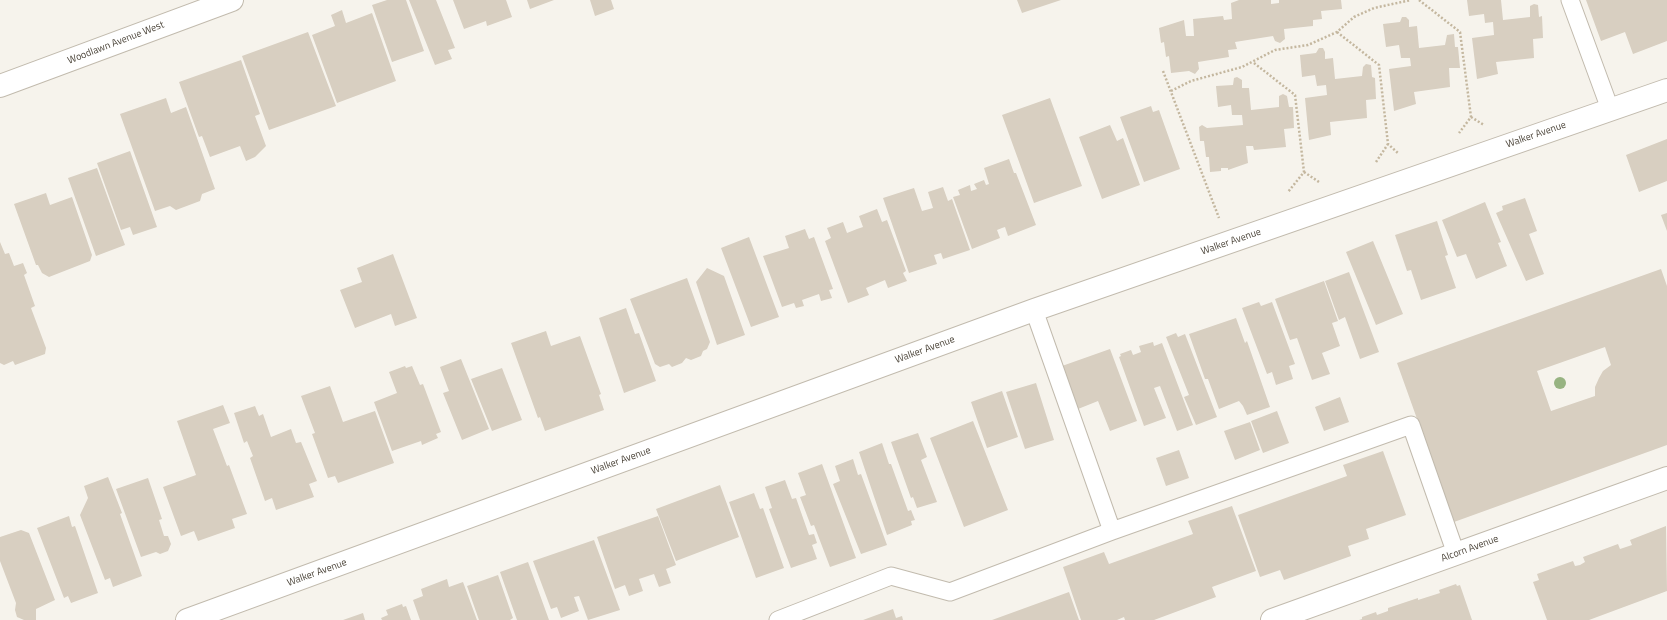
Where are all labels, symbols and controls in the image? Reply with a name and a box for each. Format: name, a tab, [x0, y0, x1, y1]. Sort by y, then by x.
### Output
street label: Woodlawn Avenue West	[66, 19, 166, 67]
street label: Walker Avenue	[1504, 119, 1568, 151]
street label: Walker Avenue	[1199, 226, 1263, 258]
street label: Walker Avenue	[893, 334, 957, 366]
street label: Walker Avenue	[589, 445, 653, 477]
street label: Alcorn Avenue	[1440, 533, 1500, 565]
street label: Walker Avenue	[285, 557, 349, 589]

